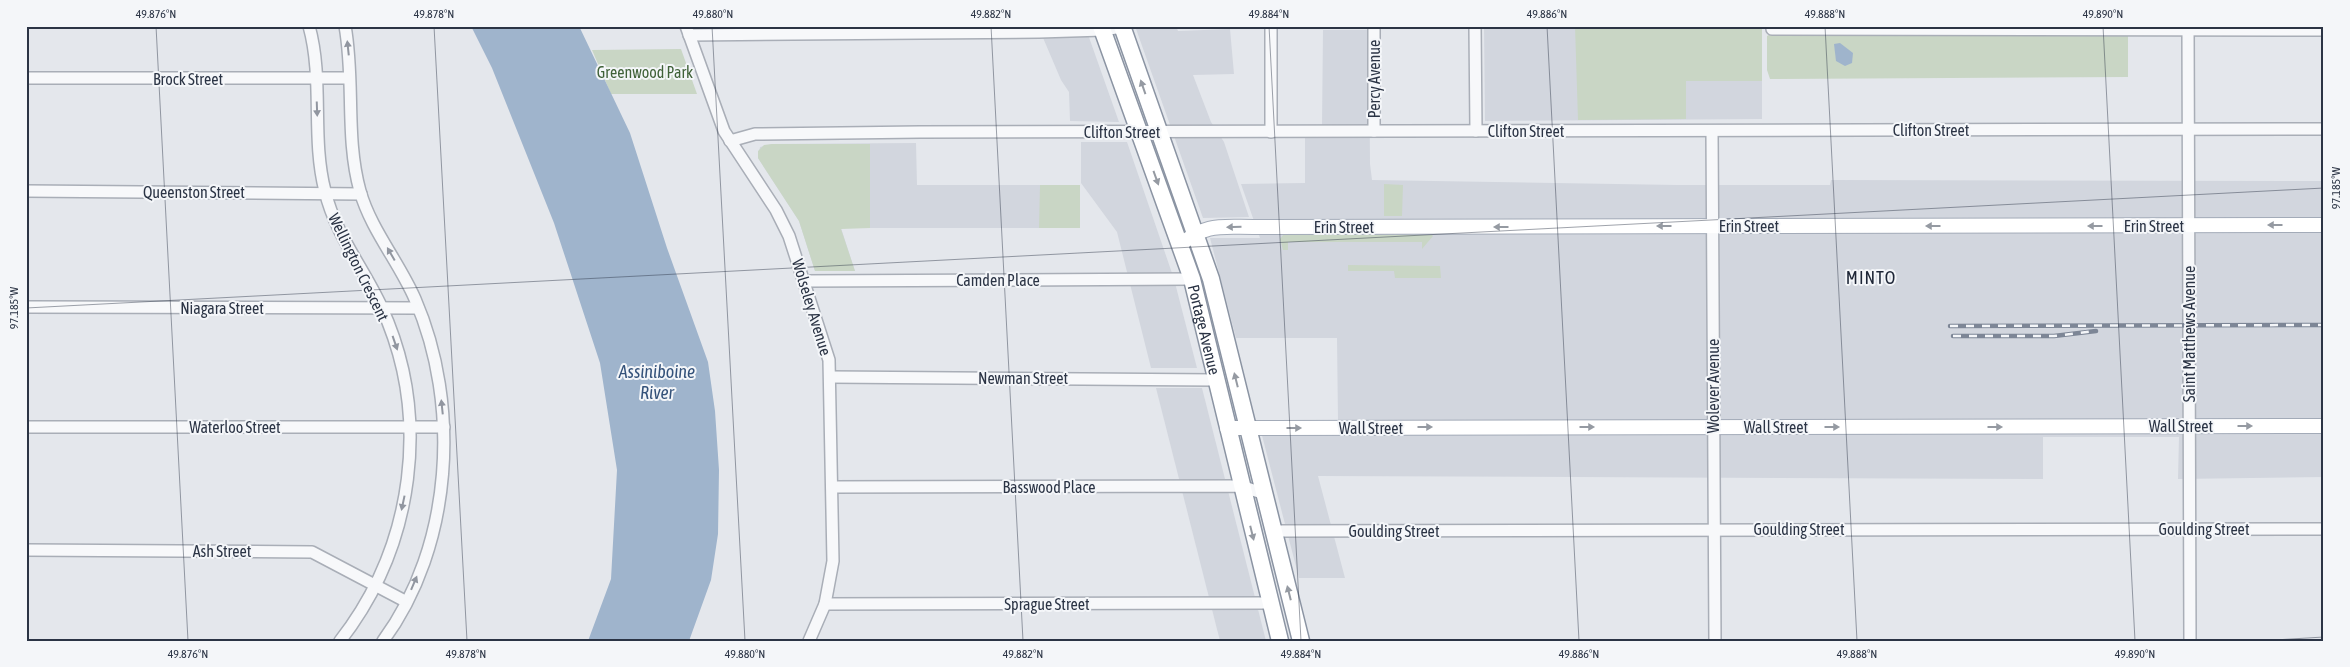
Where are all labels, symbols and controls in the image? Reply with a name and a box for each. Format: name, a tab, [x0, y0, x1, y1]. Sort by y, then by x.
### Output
text: 49.876°N	[136, 7, 176, 21]
text: 49.878°N	[414, 7, 454, 21]
text: 49.880°N	[693, 7, 733, 21]
text: 49.882°N	[971, 7, 1011, 21]
text: 49.884°N	[1249, 7, 1289, 21]
text: 49.886°N	[1527, 7, 1567, 21]
text: 49.888°N	[1805, 7, 1845, 21]
text: 49.890°N	[2083, 7, 2123, 21]
one-way arrow	[344, 39, 352, 55]
street label: Percy Avenue	[1365, 40, 1384, 118]
park label: Greenwood Park	[597, 63, 693, 81]
street label: Brock Street	[153, 70, 223, 88]
one-way arrow	[1139, 79, 1146, 94]
one-way arrow	[313, 102, 321, 118]
street label: Clifton Street	[1893, 121, 1970, 139]
street label: Clifton Street	[1488, 122, 1565, 140]
street label: Clifton Street	[1084, 123, 1161, 141]
text: 97.185°W	[2329, 167, 2343, 209]
one-way arrow	[1153, 171, 1160, 186]
street label: Queenston Street	[143, 183, 245, 201]
street label: Wellington Crescent	[324, 210, 393, 325]
street label: Erin Street	[1719, 217, 1780, 235]
street label: Erin Street	[2124, 217, 2185, 235]
street label: Erin Street	[1314, 218, 1375, 236]
one-way arrow	[2267, 221, 2283, 229]
one-way arrow	[1656, 222, 1672, 230]
one-way arrow	[1924, 222, 1940, 230]
one-way arrow	[2087, 222, 2103, 230]
one-way arrow	[1225, 223, 1241, 231]
one-way arrow	[1493, 223, 1509, 231]
one-way arrow	[387, 248, 396, 261]
street label: Wolseley Avenue	[788, 257, 835, 358]
street label: Saint Matthews Avenue	[2180, 266, 2198, 402]
district label: MINTO	[1846, 267, 1896, 288]
street label: Camden Place	[956, 271, 1040, 289]
street label: Portage Avenue	[1185, 283, 1224, 377]
text: 97.185°W	[7, 287, 21, 329]
street label: Niagara Street	[180, 299, 264, 318]
one-way arrow	[391, 336, 399, 351]
street label: Wolever Avenue	[1704, 339, 1722, 433]
water label: Assiniboine River	[618, 361, 695, 403]
street label: Newman Street	[978, 369, 1068, 387]
one-way arrow	[1231, 373, 1239, 388]
one-way arrow	[438, 399, 446, 415]
street label: Wall Street	[2149, 417, 2214, 435]
street label: Waterloo Street	[189, 418, 281, 436]
street label: Wall Street	[1744, 418, 1809, 436]
street label: Wall Street	[1339, 419, 1404, 437]
one-way arrow	[2237, 422, 2253, 430]
one-way arrow	[1417, 423, 1433, 431]
one-way arrow	[1580, 423, 1596, 431]
one-way arrow	[1825, 423, 1841, 431]
one-way arrow	[1987, 423, 2003, 431]
one-way arrow	[1286, 424, 1302, 432]
street label: Basswood Place	[1002, 478, 1096, 496]
one-way arrow	[399, 495, 407, 510]
street label: Goulding Street	[1753, 520, 1845, 539]
street label: Goulding Street	[2158, 520, 2250, 539]
street label: Goulding Street	[1348, 522, 1440, 541]
one-way arrow	[1249, 525, 1257, 540]
street label: Ash Street	[193, 542, 252, 560]
one-way arrow	[411, 576, 419, 590]
one-way arrow	[1285, 586, 1293, 601]
street label: Sprague Street	[1004, 595, 1090, 614]
text: 49.876°N	[168, 647, 208, 661]
text: 49.878°N	[446, 647, 486, 661]
text: 49.880°N	[725, 647, 765, 661]
text: 49.882°N	[1003, 647, 1043, 661]
text: 49.884°N	[1281, 647, 1321, 661]
text: 49.886°N	[1559, 647, 1599, 661]
text: 49.888°N	[1837, 647, 1877, 661]
text: 49.890°N	[2115, 647, 2155, 661]

